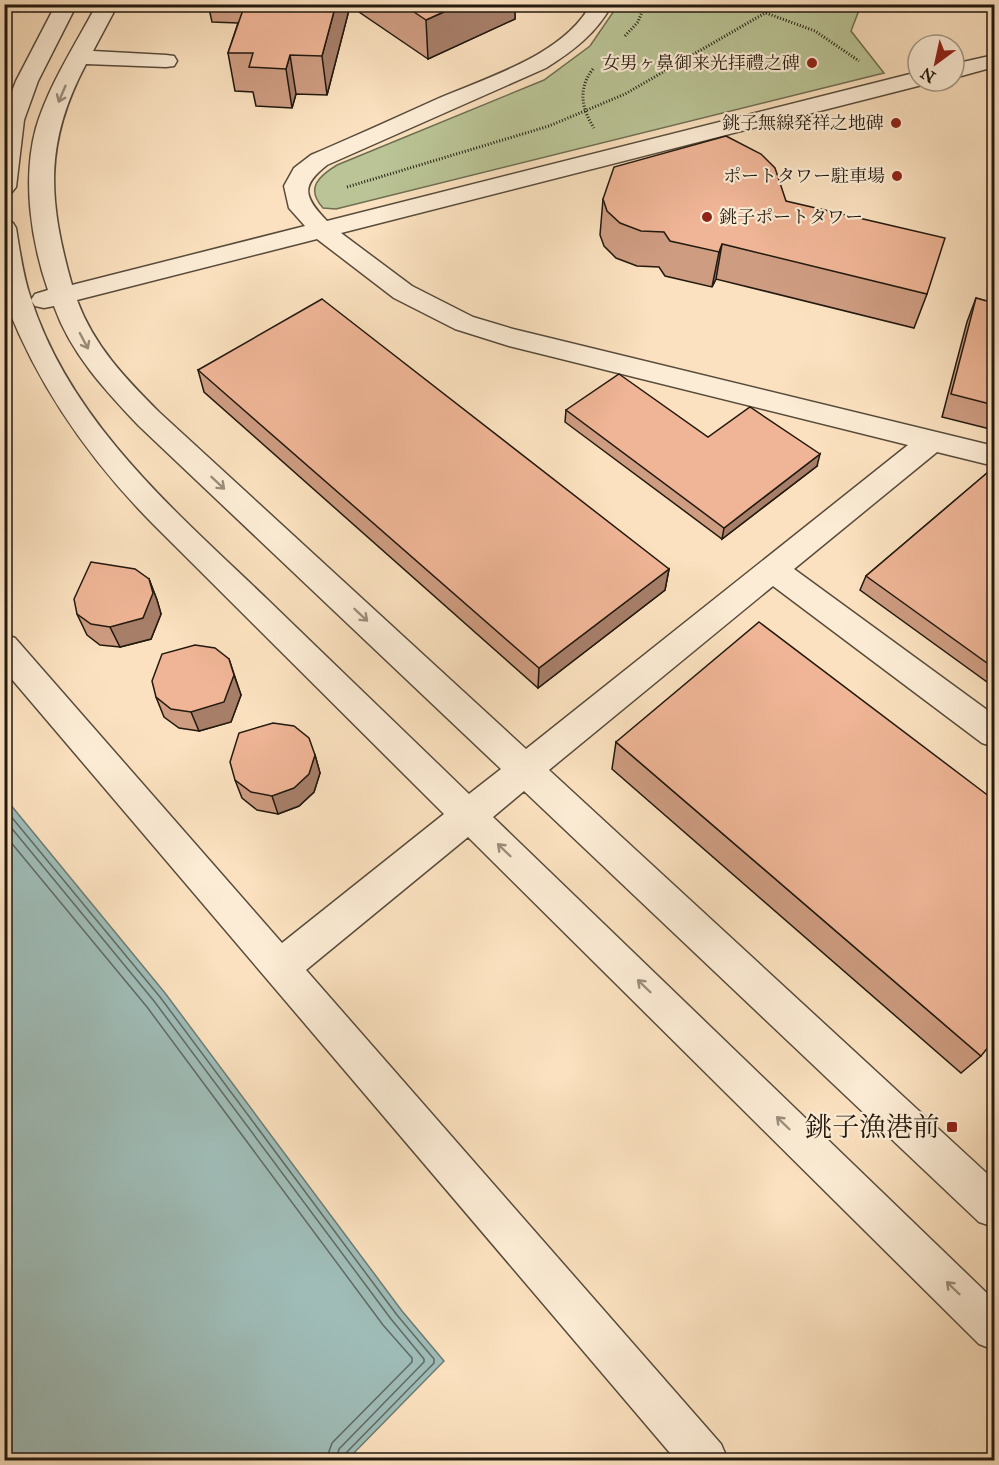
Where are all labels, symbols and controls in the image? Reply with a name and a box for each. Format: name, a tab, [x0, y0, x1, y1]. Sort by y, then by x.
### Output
north arrow	[906, 33, 966, 93]
place label: 女男ヶ鼻御来光拝禮之碑	[602, 52, 800, 74]
marker: 女男ヶ鼻御来光拝禮之碑	[805, 56, 819, 70]
text: N	[917, 63, 939, 87]
one-way arrow	[56, 84, 67, 103]
place label: 銚子無線発祥之地碑	[722, 112, 884, 134]
marker: 銚子無線発祥之地碑	[889, 116, 903, 130]
place label: ポートタワー駐車場	[723, 165, 885, 187]
marker: ポートタワー駐車場	[890, 169, 904, 183]
place label: 銚子ポートタワー	[719, 206, 863, 228]
marker: 銚子ポートタワー	[700, 210, 714, 224]
one-way arrow	[79, 332, 90, 350]
one-way arrow	[210, 475, 225, 490]
one-way arrow	[353, 608, 368, 622]
one-way arrow	[497, 843, 512, 858]
one-way arrow	[636, 979, 651, 994]
place label: 銚子漁港前	[805, 1110, 940, 1143]
one-way arrow	[776, 1115, 791, 1130]
marker: 銚子漁港前	[945, 1120, 959, 1134]
one-way arrow	[945, 1281, 960, 1296]

